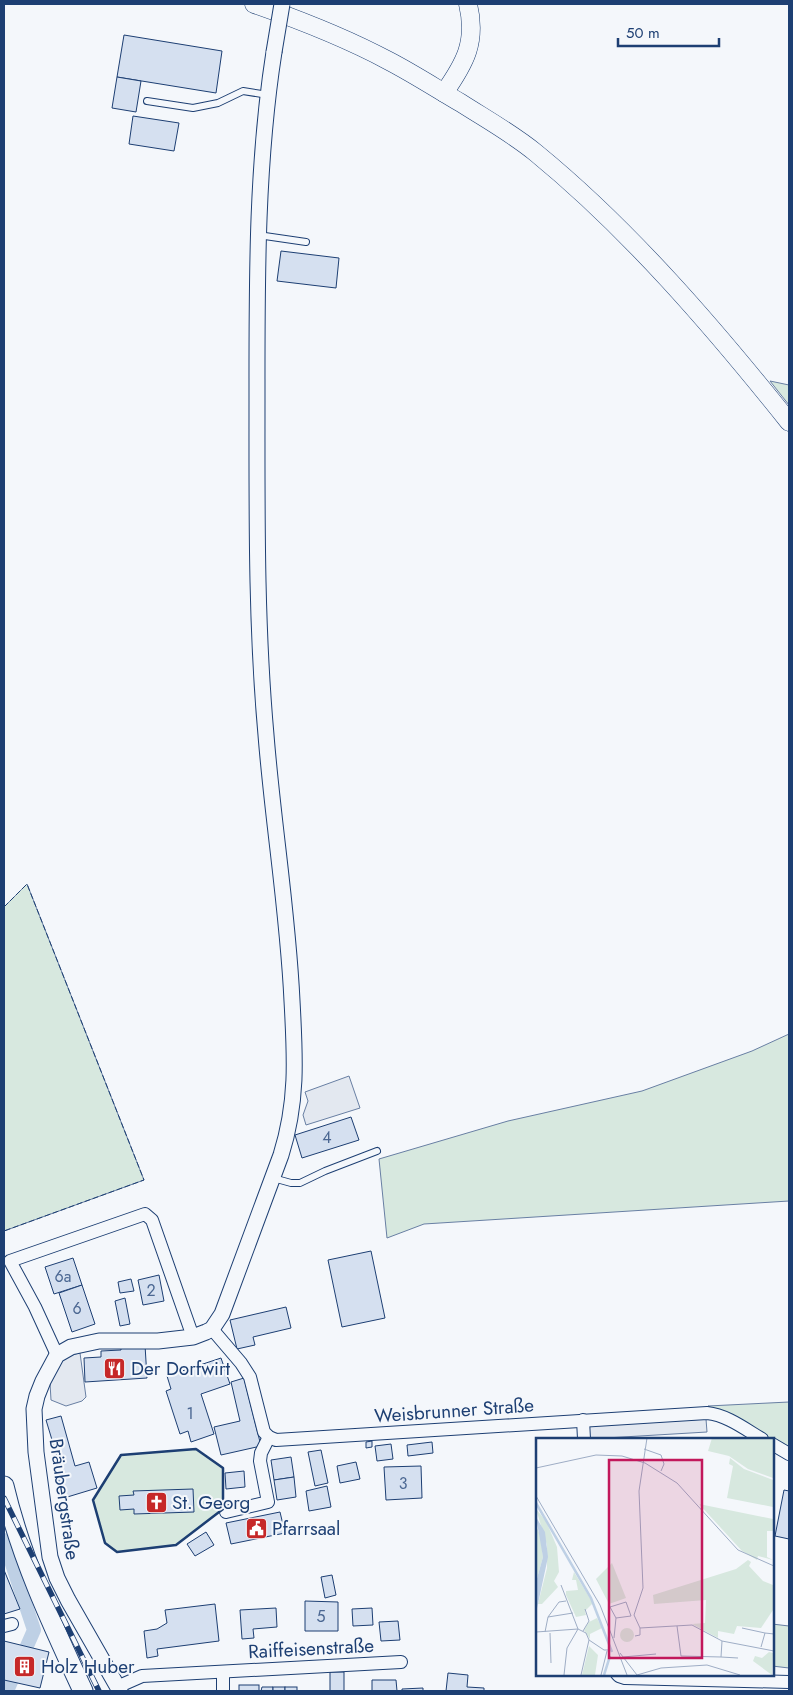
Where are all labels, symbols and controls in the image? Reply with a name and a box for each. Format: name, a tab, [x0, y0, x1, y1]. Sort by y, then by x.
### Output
scale bar	[618, 15, 719, 47]
text: 50 m	[626, 22, 660, 44]
house number: 4	[322, 1126, 332, 1149]
house number: 6a	[55, 1265, 71, 1288]
house number: 2	[146, 1279, 156, 1302]
house number: 6	[72, 1297, 82, 1320]
place label: Der Dorfwirt	[131, 1355, 231, 1382]
restaurant icon: Der Dorfwirt	[103, 1356, 127, 1380]
street label: Weisbrunner Straße	[373, 1391, 535, 1430]
house number: 1	[186, 1402, 194, 1425]
street label: Bräubergstraße	[43, 1437, 86, 1562]
inset map	[536, 1438, 773, 1675]
house number: 3	[399, 1472, 408, 1495]
place label: St. Georg	[172, 1489, 250, 1516]
church icon: St. Georg	[144, 1490, 168, 1514]
place label: Pfarrsaal	[272, 1515, 340, 1542]
public building icon: Pfarrsaal	[244, 1516, 268, 1540]
house number: 5	[316, 1605, 326, 1628]
street label: Raiffeisenstraße	[247, 1632, 375, 1665]
place label: Holz Huber	[41, 1653, 135, 1680]
building icon: Holz Huber	[13, 1654, 37, 1678]

